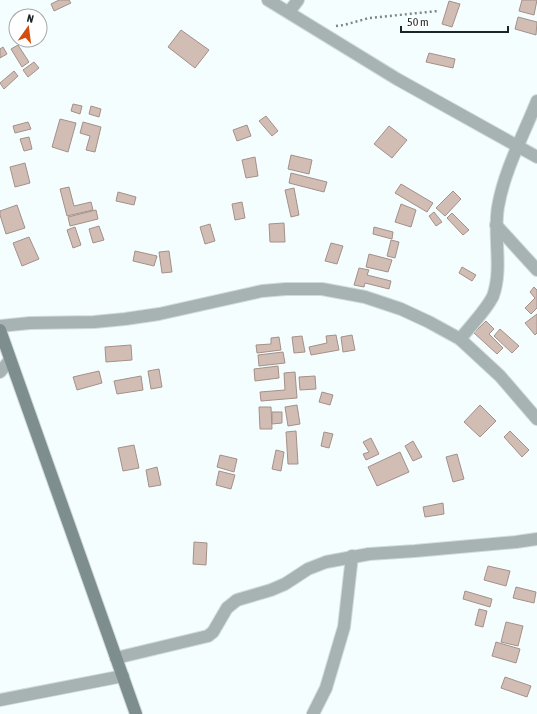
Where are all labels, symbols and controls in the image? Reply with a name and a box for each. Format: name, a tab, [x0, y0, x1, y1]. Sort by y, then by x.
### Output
north arrow	[8, 8, 48, 48]
scale bar	[401, 8, 508, 34]
text: N	[26, 12, 35, 25]
text: 50 m	[407, 15, 429, 29]

